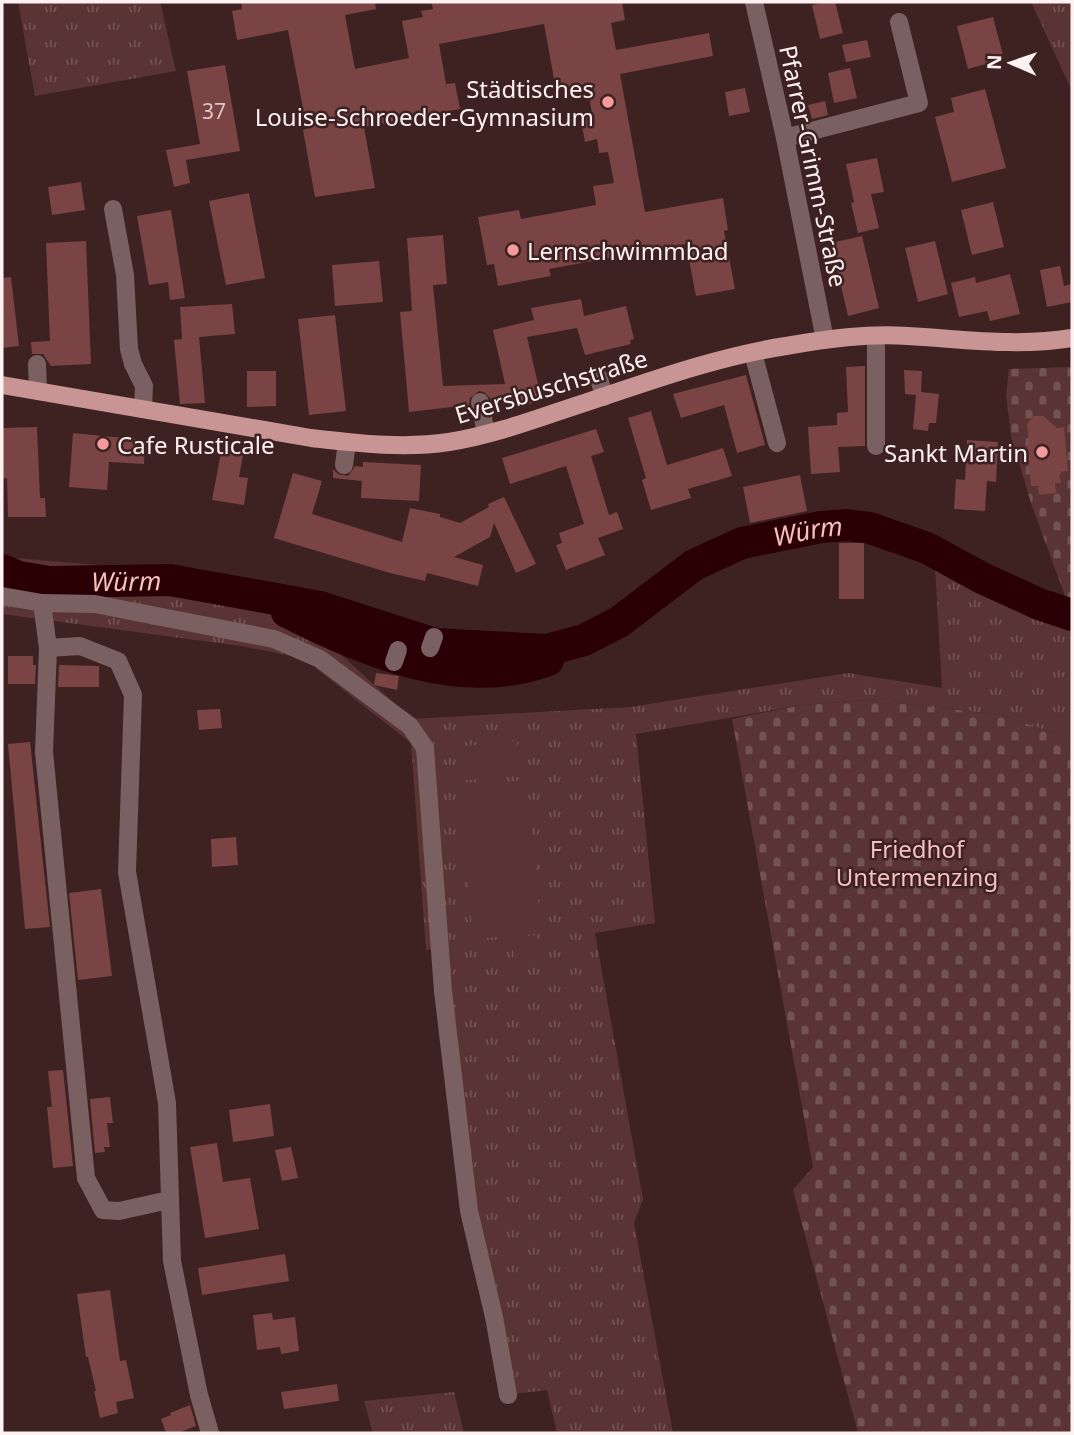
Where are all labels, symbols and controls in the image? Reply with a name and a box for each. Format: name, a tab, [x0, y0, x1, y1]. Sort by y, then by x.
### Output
north arrow	[976, 28, 1046, 98]
street label: Pfarrer-Grimm-Straße	[772, 42, 856, 290]
text: N	[981, 54, 1007, 71]
place label: Städtisches Louise-Schroeder-Gymnasium	[255, 72, 594, 133]
marker: Städtisches Louise-Schroeder-Gymnasium	[600, 94, 616, 110]
house number: 37	[202, 97, 226, 125]
place label: Lernschwimmbad	[527, 234, 729, 267]
marker: Lernschwimmbad	[505, 242, 521, 258]
street label: Eversbuschstraße	[451, 341, 651, 431]
place label: Cafe Rusticale	[117, 428, 275, 461]
marker: Cafe Rusticale	[95, 436, 111, 452]
place label: Sankt Martin	[884, 436, 1028, 469]
marker: Sankt Martin	[1034, 444, 1050, 460]
water label: Würm	[770, 507, 844, 554]
water label: Würm	[91, 562, 162, 599]
park label: Friedhof Untermenzing	[836, 832, 998, 893]

